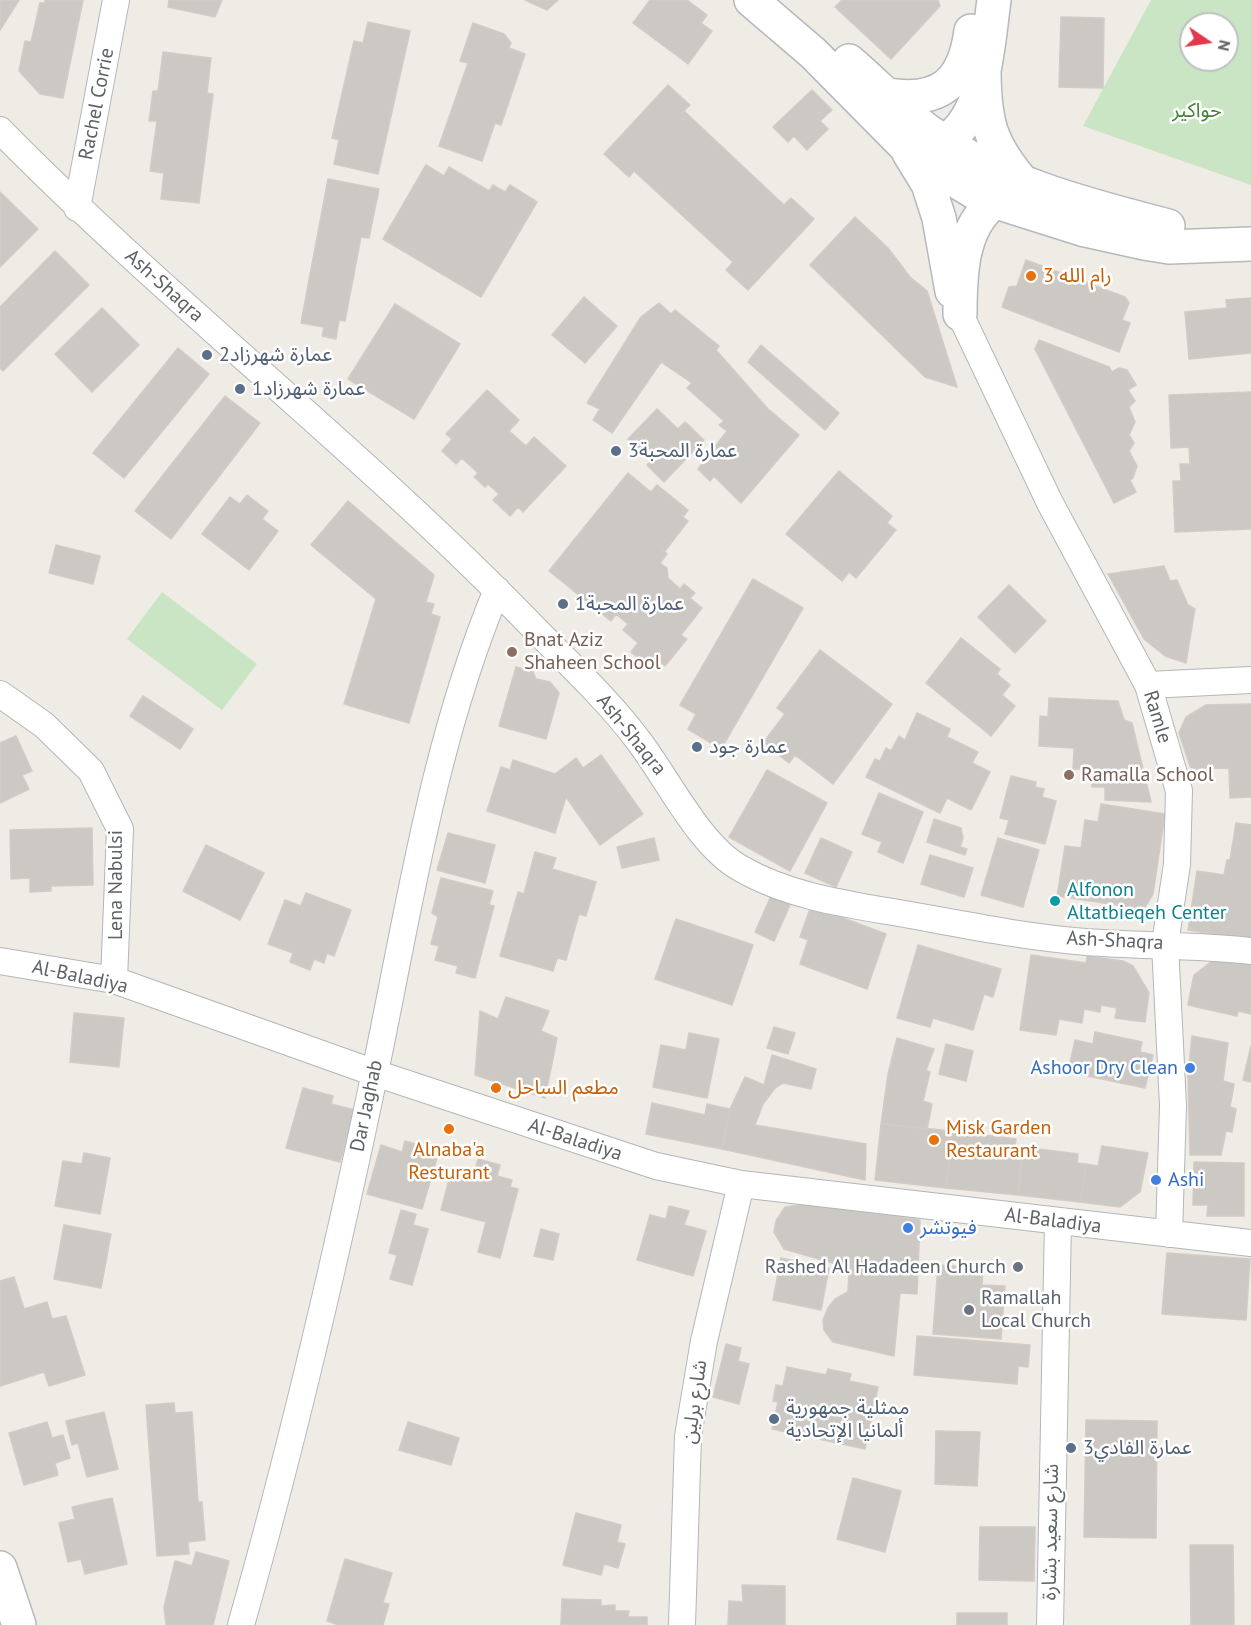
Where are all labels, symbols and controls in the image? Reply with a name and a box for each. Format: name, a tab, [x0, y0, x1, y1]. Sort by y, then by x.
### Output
north arrow	[1179, 12, 1239, 72]
text: N	[1214, 38, 1236, 53]
street label: Rachel Corrie	[74, 46, 120, 162]
park label: حواكير	[1172, 99, 1222, 123]
street label: Ash-Shaqra	[120, 245, 208, 327]
place label: 3 رام الله	[1043, 264, 1112, 288]
marker: 3 رام الله	[1024, 269, 1038, 283]
place label: عمارة شهرزاد2	[219, 343, 332, 367]
marker: عمارة شهرزاد2	[200, 348, 214, 362]
place label: عمارة شهرزاد1	[252, 377, 365, 401]
marker: عمارة شهرزاد1	[233, 382, 247, 396]
place label: عمارة المحبة3	[628, 439, 737, 463]
marker: عمارة المحبة3	[609, 444, 623, 458]
place label: عمارة المحبة1	[575, 592, 684, 616]
marker: عمارة المحبة1	[556, 597, 570, 611]
place label: Bnat Aziz Shaheen School	[524, 628, 661, 675]
marker: Bnat Aziz Shaheen School	[505, 645, 519, 659]
street label: Ramle	[1138, 688, 1176, 746]
street label: Ash-Shaqra	[591, 690, 671, 780]
place label: عمارة جود	[709, 735, 787, 759]
marker: عمارة جود	[690, 740, 704, 754]
place label: Ramalla School	[1081, 763, 1214, 787]
marker: Ramalla School	[1062, 768, 1076, 782]
street label: Lena Nabulsi	[104, 830, 128, 940]
place label: Alfonon Altatbieqeh Center	[1067, 878, 1227, 925]
marker: Alfonon Altatbieqeh Center	[1048, 894, 1062, 908]
street label: Ash-Shaqra	[1066, 926, 1164, 956]
street label: Al-Baladiya	[30, 955, 130, 999]
place label: Ashoor Dry Clean	[1031, 1056, 1178, 1080]
street label: Dar Jaghab	[346, 1058, 388, 1154]
marker: Ashoor Dry Clean	[1183, 1061, 1197, 1075]
place label: مطعم الساحل	[508, 1076, 619, 1100]
marker: مطعم الساحل	[489, 1081, 503, 1095]
street label: Al-Baladiya	[525, 1114, 625, 1166]
place label: Misk Garden Restaurant	[946, 1116, 1051, 1163]
marker: Alnaba'a Resturant	[442, 1122, 456, 1136]
marker: Misk Garden Restaurant	[927, 1133, 941, 1147]
place label: Alnaba'a Resturant	[408, 1138, 490, 1185]
place label: Ashi	[1168, 1168, 1204, 1192]
marker: Ashi	[1149, 1173, 1163, 1187]
street label: Al-Baladiya	[1003, 1203, 1103, 1239]
place label: فيوتشر	[920, 1216, 977, 1240]
marker: فيوتشر	[901, 1221, 915, 1235]
place label: Rashed Al Hadadeen Church	[765, 1255, 1006, 1279]
marker: Rashed Al Hadadeen Church	[1011, 1260, 1025, 1274]
place label: Ramallah Local Church	[981, 1286, 1091, 1333]
marker: Ramallah Local Church	[962, 1303, 976, 1317]
street label: شارع برلين	[677, 1359, 713, 1445]
place label: ممثلية جمهورية ألمانيا الإتحادية	[786, 1396, 909, 1443]
marker: ممثلية جمهورية ألمانيا الإتحادية	[767, 1412, 781, 1426]
place label: عمارة الفادي3	[1083, 1436, 1192, 1460]
marker: عمارة الفادي3	[1064, 1441, 1078, 1455]
street label: شارع سعيد بشارة	[1038, 1463, 1064, 1601]

